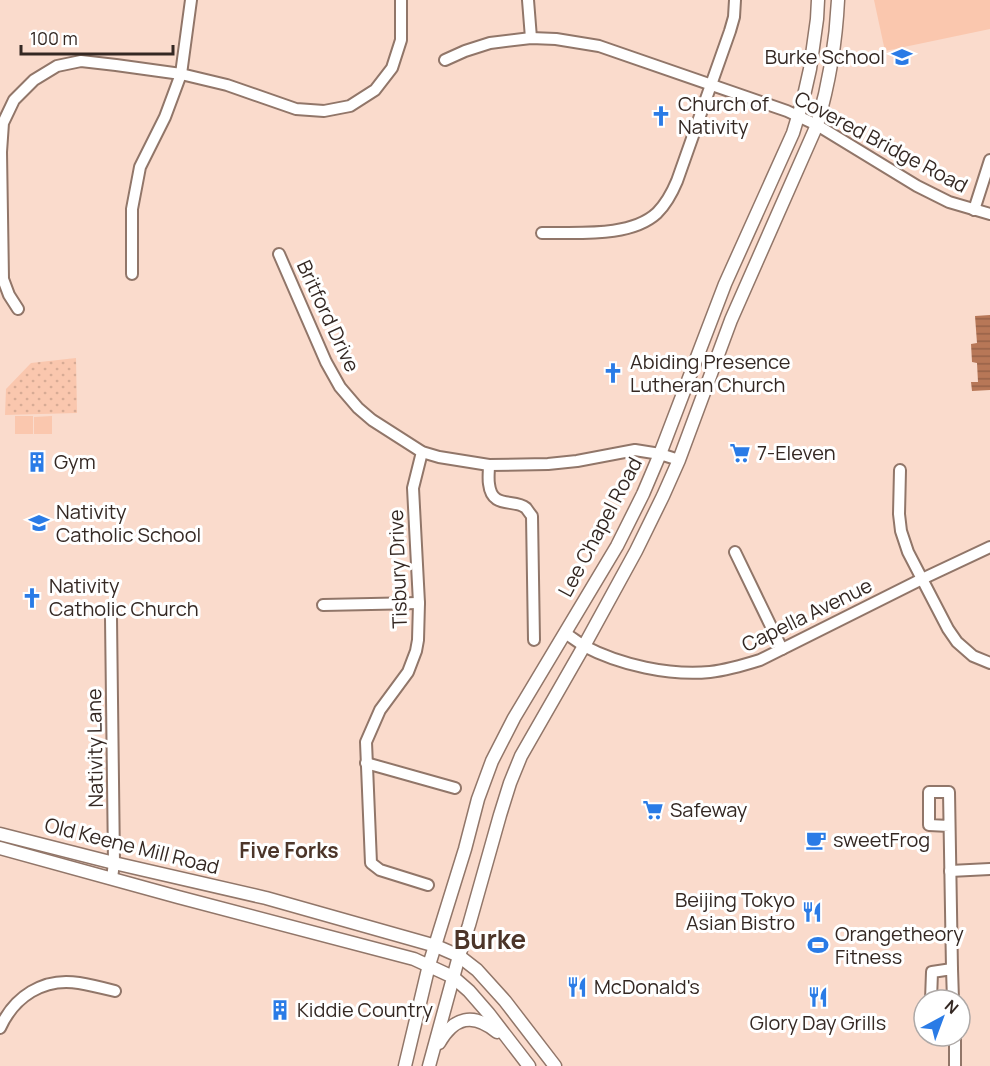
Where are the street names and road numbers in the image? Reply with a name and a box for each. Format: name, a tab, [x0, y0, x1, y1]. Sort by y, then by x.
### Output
street label: Covered Bridge Road	[790, 84, 973, 199]
street label: Britford Drive	[291, 256, 366, 376]
street label: Lee Chapel Road	[551, 452, 648, 601]
street label: Tisbury Drive	[382, 509, 413, 629]
street label: Capella Avenue	[737, 571, 876, 658]
street label: Nativity Lane	[80, 688, 109, 808]
street label: Old Keene Mill Road	[42, 811, 222, 880]

